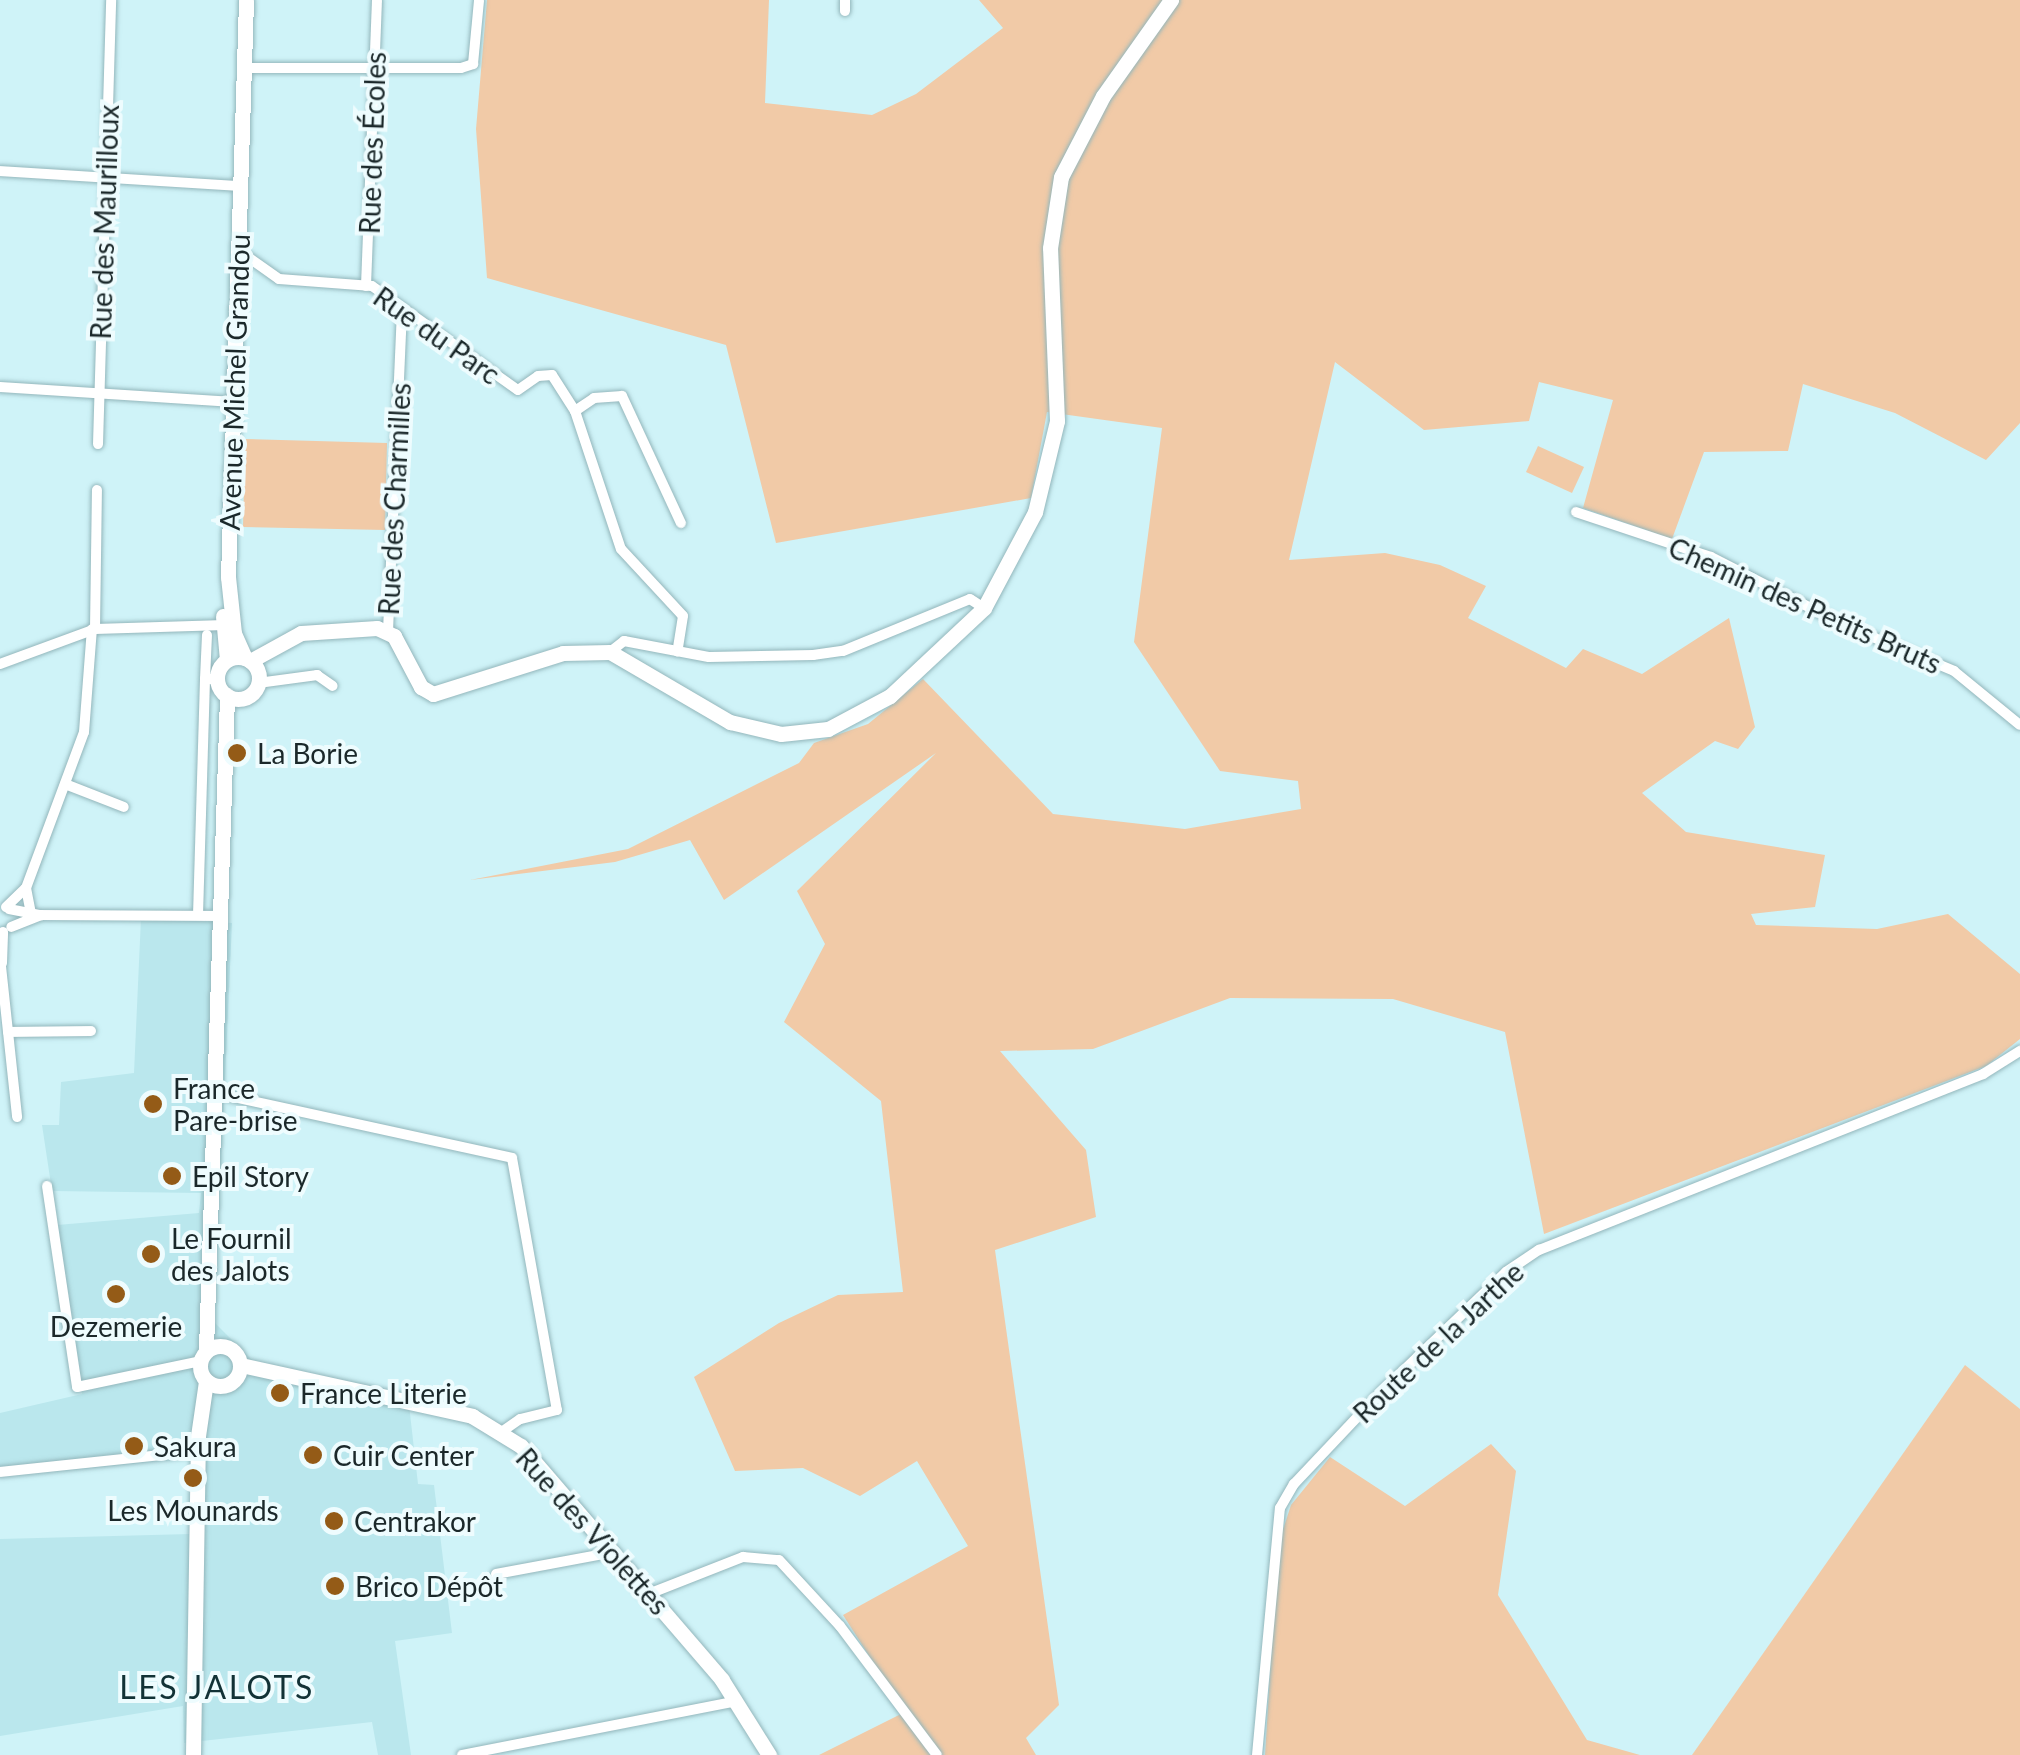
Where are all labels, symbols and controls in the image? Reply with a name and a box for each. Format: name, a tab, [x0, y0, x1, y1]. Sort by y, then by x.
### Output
street label: Rue des Écoles	[352, 51, 392, 235]
street label: Rue des Maurilloux	[83, 104, 125, 340]
street label: Avenue Michel Grandou	[212, 233, 256, 531]
street label: Rue du Parc	[367, 279, 507, 391]
street label: Rue des Charmilles	[371, 382, 417, 616]
street label: Chemin des Petits Bruts	[1664, 530, 1946, 680]
place label: La Borie	[257, 736, 358, 770]
marker: La Borie	[226, 742, 248, 764]
place label: France Pare-brise	[173, 1071, 298, 1137]
marker: France Pare-brise	[142, 1093, 164, 1115]
place label: Epil Story	[192, 1159, 309, 1193]
marker: Epil Story	[161, 1165, 183, 1187]
place label: Le Fournil des Jalots	[171, 1221, 292, 1287]
marker: Le Fournil des Jalots	[140, 1243, 162, 1265]
street label: Route de la Jarthe	[1346, 1254, 1530, 1430]
marker: Dezemerie	[105, 1283, 127, 1305]
place label: Dezemerie	[50, 1309, 182, 1343]
place label: France Literie	[300, 1376, 467, 1410]
marker: France Literie	[269, 1382, 291, 1404]
place label: Sakura	[154, 1429, 237, 1463]
marker: Sakura	[123, 1435, 145, 1457]
place label: Cuir Center	[333, 1438, 475, 1472]
street label: Rue des Violettes	[509, 1441, 677, 1621]
marker: Cuir Center	[302, 1444, 324, 1466]
marker: Les Mounards	[182, 1467, 204, 1489]
place label: Les Mounards	[107, 1493, 279, 1527]
place label: Centrakor	[354, 1504, 476, 1538]
marker: Centrakor	[323, 1510, 345, 1532]
place label: Brico Dépôt	[355, 1569, 503, 1603]
marker: Brico Dépôt	[324, 1575, 346, 1597]
district label: LES JALOTS	[119, 1668, 315, 1706]

